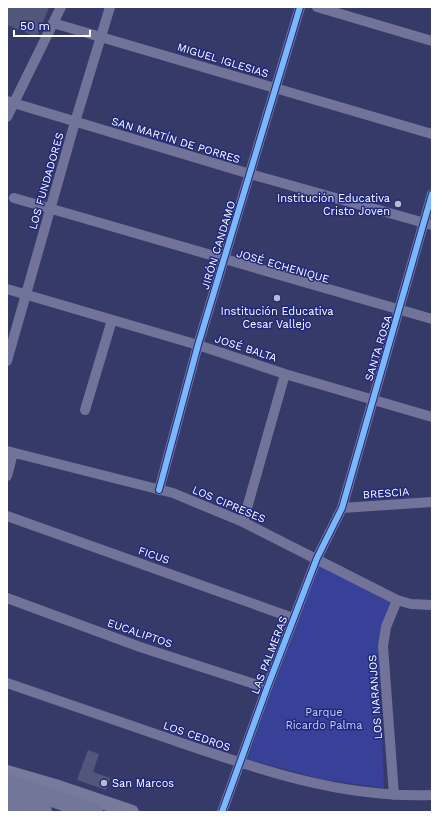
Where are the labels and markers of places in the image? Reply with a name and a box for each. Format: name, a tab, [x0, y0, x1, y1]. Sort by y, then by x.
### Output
place label: Institución Educativa Cristo Joven	[277, 192, 390, 218]
marker: Institución Educativa Cristo Joven	[393, 199, 403, 209]
marker: Institución Educativa Cesar Vallejo	[272, 293, 282, 303]
place label: Institución Educativa Cesar Vallejo	[221, 305, 333, 331]
place label: San Marcos	[112, 777, 174, 790]
marker: San Marcos	[99, 778, 109, 788]

